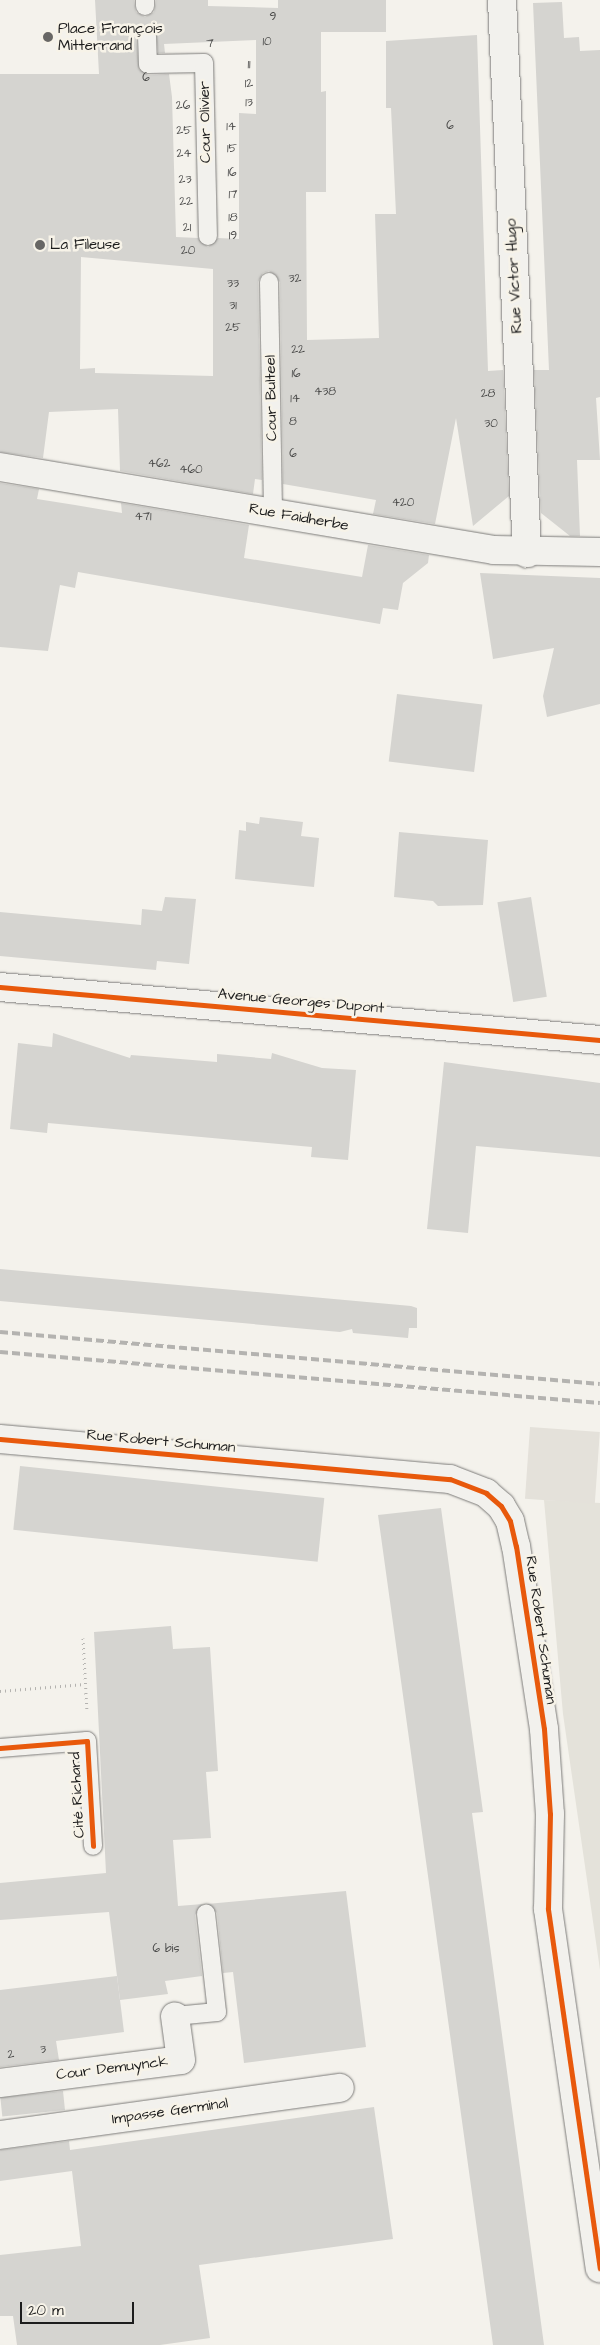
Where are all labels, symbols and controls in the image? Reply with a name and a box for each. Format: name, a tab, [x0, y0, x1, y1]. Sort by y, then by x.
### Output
house number: 9	[270, 10, 276, 24]
place label: Place François Mitterrand	[58, 19, 163, 54]
marker: Place François Mitterrand	[42, 31, 54, 43]
house number: 10	[262, 35, 272, 49]
house number: 7	[206, 37, 214, 51]
house number: 11	[247, 58, 251, 72]
house number: 6	[142, 71, 150, 85]
house number: 12	[245, 77, 253, 91]
street label: Cour Olivier	[195, 81, 215, 163]
house number: 13	[245, 96, 253, 110]
house number: 26	[176, 99, 190, 113]
house number: 6	[446, 119, 454, 133]
house number: 14	[226, 120, 236, 134]
house number: 25	[176, 124, 192, 138]
house number: 15	[227, 142, 237, 156]
house number: 24	[176, 147, 192, 161]
house number: 16	[227, 166, 237, 180]
house number: 23	[179, 173, 191, 187]
house number: 17	[229, 188, 237, 202]
house number: 22	[179, 195, 193, 209]
house number: 18	[228, 211, 238, 225]
street label: Rue Victor Hugo	[502, 218, 526, 334]
house number: 21	[183, 221, 191, 235]
house number: 19	[229, 229, 237, 243]
place label: La Fileuse	[50, 236, 120, 254]
marker: La Fileuse	[34, 239, 46, 251]
house number: 20	[181, 244, 195, 258]
house number: 32	[289, 272, 301, 286]
house number: 33	[227, 277, 239, 291]
house number: 31	[229, 299, 237, 313]
house number: 25	[225, 321, 241, 335]
house number: 22	[291, 343, 305, 357]
street label: Cour Bulteel	[261, 355, 281, 441]
house number: 16	[291, 367, 301, 381]
house number: 438	[314, 385, 336, 399]
house number: 28	[481, 387, 495, 401]
house number: 14	[290, 392, 300, 406]
house number: 8	[289, 415, 297, 429]
house number: 30	[484, 417, 498, 431]
house number: 6	[289, 447, 297, 461]
house number: 462	[148, 457, 170, 471]
house number: 460	[179, 463, 203, 477]
house number: 420	[392, 496, 414, 510]
street label: Rue Faidherbe	[248, 499, 350, 535]
house number: 471	[134, 510, 152, 524]
street label: Avenue Georges Dupont	[217, 985, 385, 1017]
street label: Rue Robert Schuman	[86, 1426, 236, 1456]
street label: Rue Robert Schuman	[522, 1555, 560, 1705]
street label: Cité Richard	[66, 1751, 88, 1839]
house number: 6 bis	[153, 1942, 179, 1956]
house number: 3	[40, 2043, 46, 2057]
house number: 2	[8, 2048, 14, 2062]
street label: Cour Demuynck	[55, 2052, 169, 2084]
street label: Impasse Germinal	[111, 2094, 229, 2128]
scale bar	[22, 2292, 136, 2324]
text: 20 m	[28, 2300, 64, 2321]

